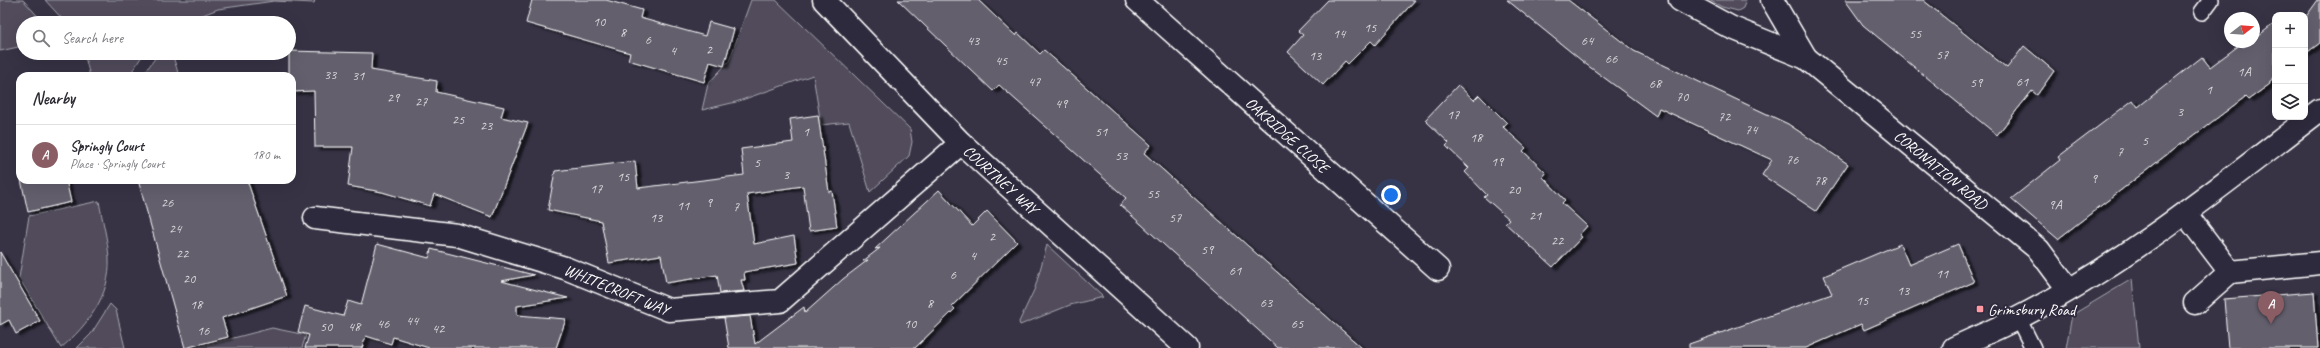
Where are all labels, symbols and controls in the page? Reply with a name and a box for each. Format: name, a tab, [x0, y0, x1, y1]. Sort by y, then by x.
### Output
north arrow	[2224, 12, 2260, 48]
map controls	[2272, 12, 2308, 120]
button: +	[2272, 12, 2308, 48]
house number: 10	[593, 13, 607, 30]
search box	[16, 16, 296, 60]
house number: 15	[1364, 19, 1377, 36]
house number: 8	[620, 24, 628, 41]
house number: 14	[1333, 25, 1347, 42]
house number: 55	[1909, 25, 1922, 42]
icon: search	[30, 27, 52, 49]
text: Search here	[62, 29, 123, 48]
house number: 6	[645, 31, 652, 48]
house number: 43	[967, 32, 981, 49]
house number: 64	[1581, 32, 1595, 49]
house number: 2	[706, 41, 714, 58]
house number: 4	[670, 42, 678, 59]
house number: 57	[1936, 46, 1949, 63]
house number: 13	[1309, 47, 1323, 64]
button: −	[2272, 48, 2308, 84]
house number: 66	[1605, 50, 1618, 67]
house number: 45	[995, 52, 1008, 69]
house number: 1A	[2237, 63, 2252, 80]
house number: 33	[324, 66, 338, 83]
house number: 31	[352, 67, 365, 84]
house number: 47	[1028, 73, 1041, 90]
house number: 61	[2016, 73, 2029, 90]
house number: 59	[1970, 74, 1984, 91]
house number: 68	[1649, 75, 1663, 92]
house number: 1	[2206, 81, 2213, 98]
button: layers	[2272, 84, 2308, 120]
text: Nearby	[32, 88, 75, 109]
house number: 70	[1676, 88, 1690, 105]
house number: 29	[387, 89, 401, 106]
house number: 27	[415, 93, 428, 110]
street label: OAKRIDGE CLOSE	[1241, 93, 1334, 179]
house number: 49	[1055, 95, 1069, 112]
house number: 3	[2177, 103, 2185, 120]
house number: 17	[1447, 106, 1460, 123]
house number: 72	[1718, 108, 1732, 125]
house number: 25	[452, 111, 465, 128]
house number: 23	[480, 117, 494, 134]
house number: 74	[1745, 121, 1759, 138]
house number: 1	[803, 123, 810, 140]
house number: 51	[1095, 123, 1108, 140]
street label: CORONATION ROAD	[1890, 126, 1993, 215]
house number: 18	[1470, 129, 1484, 146]
house number: 5	[2142, 132, 2149, 149]
text: Springly Court	[70, 137, 144, 156]
street label: COURTNEY WAY	[959, 141, 1044, 221]
house number: 7	[2117, 143, 2124, 160]
text: A	[42, 147, 48, 163]
text: 180 m	[252, 147, 280, 163]
house number: 53	[1115, 147, 1129, 164]
house number: 76	[1786, 151, 1799, 168]
house number: 19	[1491, 153, 1505, 170]
house number: 5	[754, 154, 761, 171]
text: Place · Springly Court	[70, 156, 165, 172]
house number: 3	[783, 166, 791, 183]
house number: 15	[617, 168, 630, 185]
house number: 9	[2091, 170, 2099, 187]
house number: 78	[1814, 172, 1828, 189]
house number: 17	[590, 180, 603, 197]
house number: 20	[1508, 181, 1522, 198]
house number: 55	[1147, 185, 1160, 202]
your location	[1381, 185, 1401, 205]
house number: 26	[161, 194, 174, 211]
house number: 9	[706, 194, 714, 211]
house number: 9A	[2048, 196, 2063, 213]
house number: 11	[677, 197, 690, 214]
house number: 7	[733, 198, 740, 215]
house number: 21	[1529, 207, 1542, 224]
house number: 13	[650, 209, 664, 226]
house number: 57	[1169, 209, 1182, 226]
house number: 24	[169, 220, 183, 237]
house number: 2	[989, 228, 997, 245]
house number: 22	[1551, 232, 1565, 249]
house number: 59	[1201, 241, 1215, 258]
house number: 22	[176, 245, 190, 262]
house number: 4	[970, 247, 978, 264]
street label: WHITECROFT WAY	[561, 260, 674, 321]
house number: 61	[1229, 262, 1242, 279]
house number: 11	[1936, 265, 1949, 282]
house number: 6	[950, 266, 957, 283]
house number: 20	[183, 270, 197, 287]
house number: 13	[1897, 282, 1911, 299]
pin: A	[2258, 291, 2284, 324]
house number: 15	[1856, 292, 1869, 309]
house number: 63	[1260, 294, 1274, 311]
house number: 8	[927, 295, 935, 312]
house number: 18	[190, 296, 204, 313]
place label: Grimsbury Road	[1988, 300, 2078, 320]
marker: Grimsbury Road	[1975, 304, 1985, 314]
house number: 44	[406, 312, 420, 329]
house number: 46	[377, 315, 390, 332]
house number: 10	[904, 315, 918, 332]
house number: 65	[1291, 315, 1304, 332]
house number: 50	[320, 318, 334, 335]
house number: 48	[348, 318, 362, 335]
house number: 42	[432, 320, 446, 337]
house number: 16	[197, 322, 210, 339]

